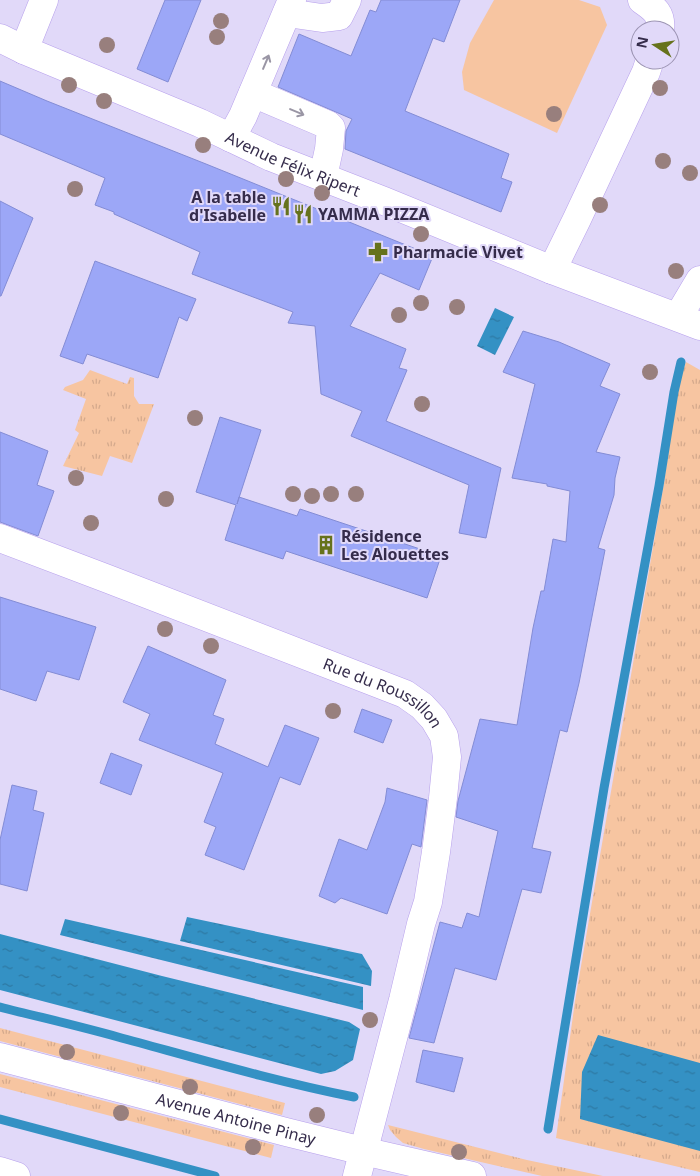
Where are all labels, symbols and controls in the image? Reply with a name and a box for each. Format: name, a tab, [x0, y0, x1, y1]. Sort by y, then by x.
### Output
north arrow	[630, 20, 680, 70]
text: N	[631, 35, 652, 50]
one-way arrow	[262, 55, 272, 70]
one-way arrow	[289, 108, 304, 118]
street label: Avenue Félix Ripert	[222, 126, 364, 202]
place label: A la table d'Isabelle	[189, 186, 266, 226]
restaurant icon: A la table d'Isabelle	[270, 195, 292, 217]
restaurant icon: YAMMA PIZZA	[292, 203, 314, 225]
place label: YAMMA PIZZA	[318, 203, 430, 225]
pharmacy icon: Pharmacie Vivet	[367, 241, 389, 263]
place label: Pharmacie Vivet	[393, 241, 523, 263]
place label: Résidence Les Alouettes	[341, 525, 449, 565]
building icon: Résidence Les Alouettes	[315, 534, 337, 556]
street label: Rue du Roussillon	[320, 652, 448, 732]
street label: Avenue Antoine Pinay	[154, 1087, 319, 1150]

